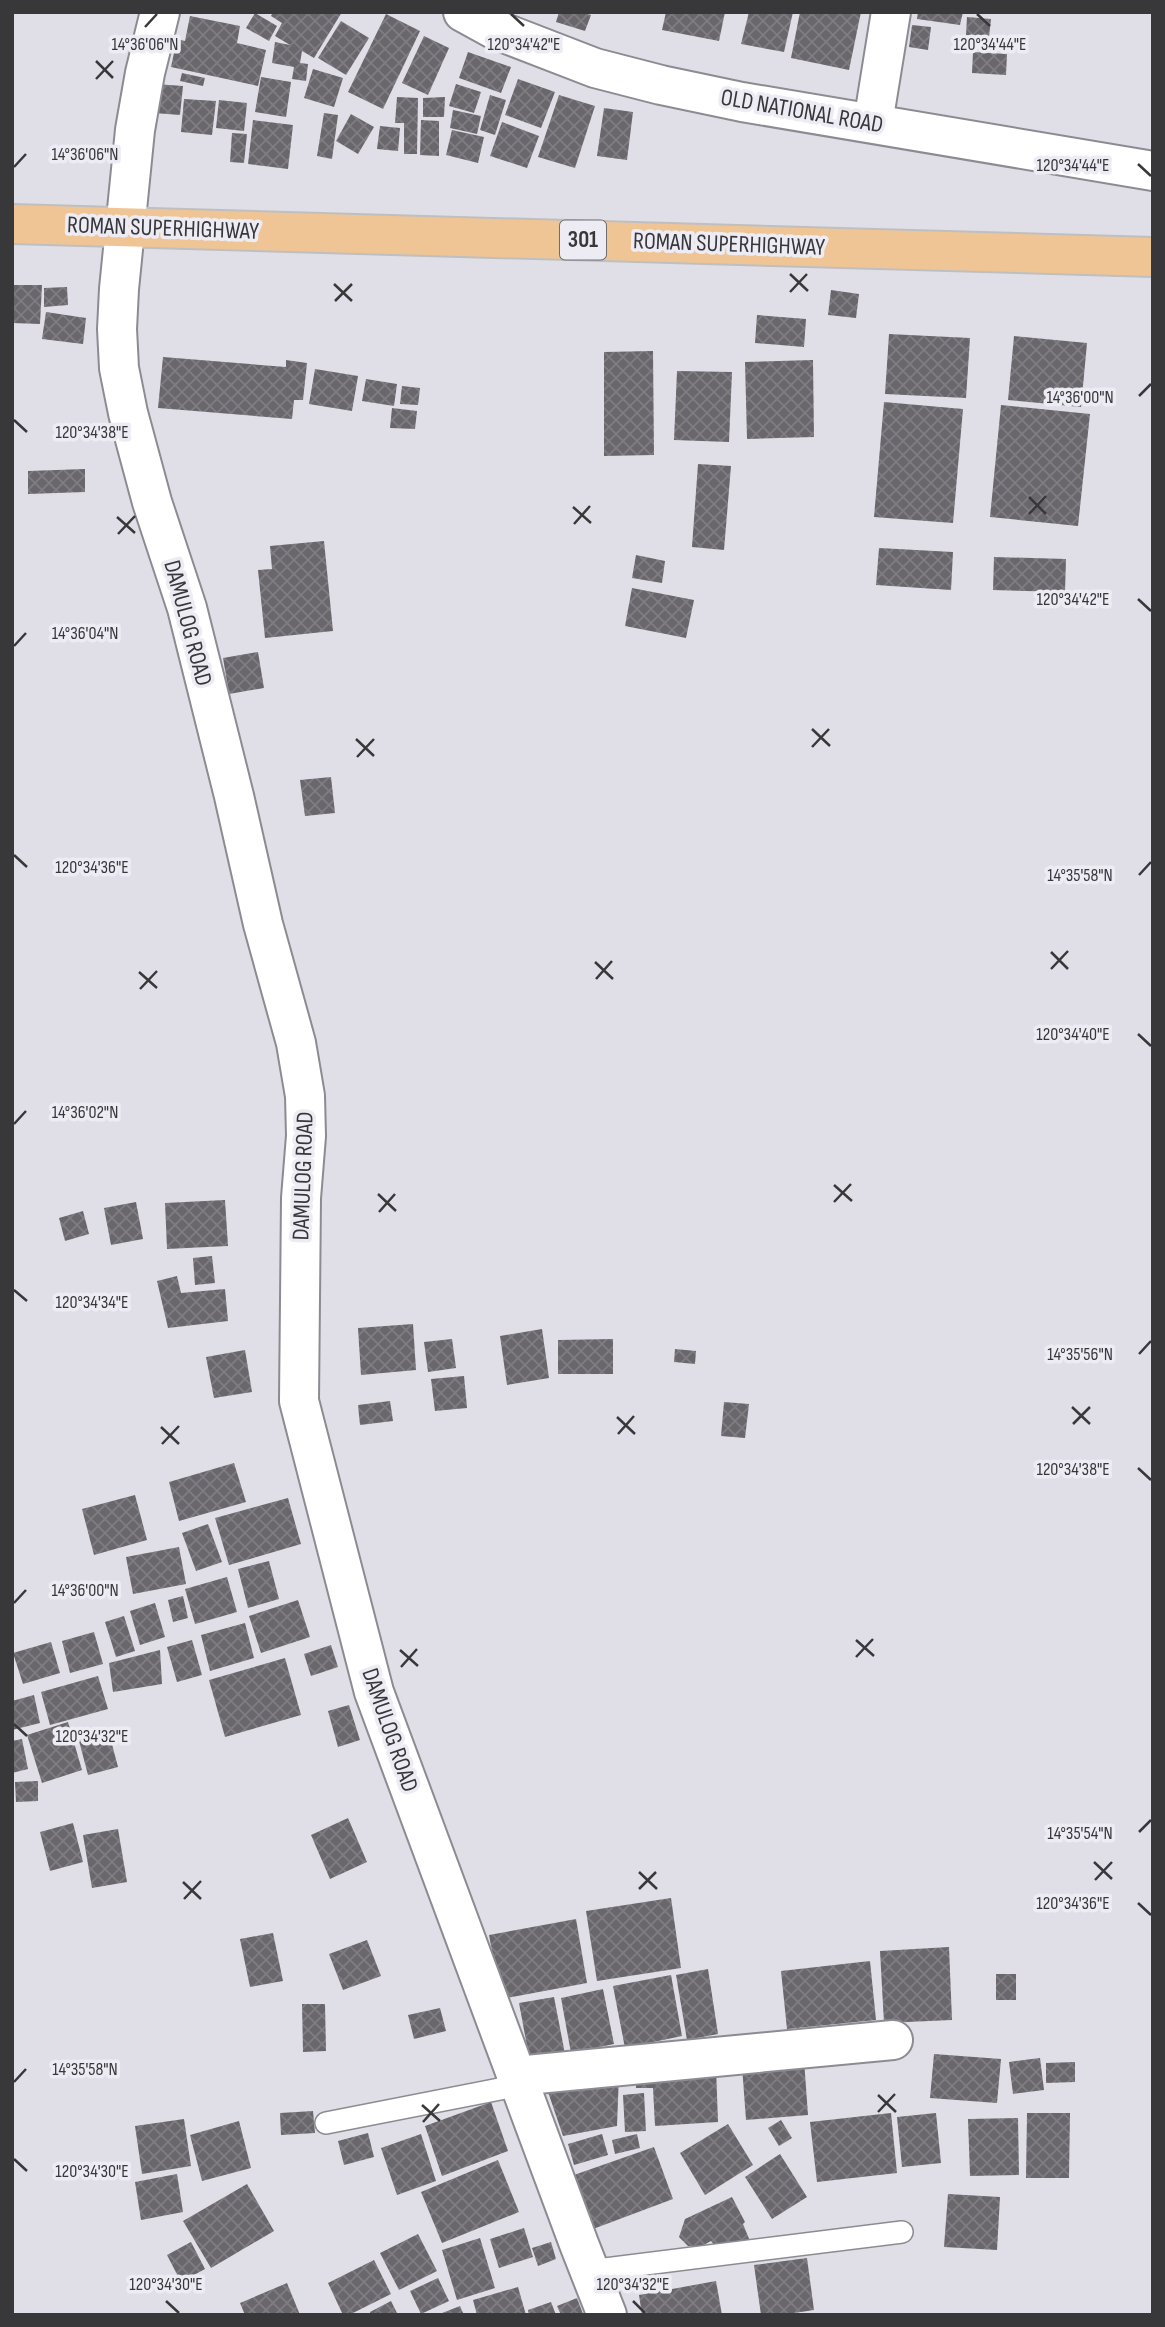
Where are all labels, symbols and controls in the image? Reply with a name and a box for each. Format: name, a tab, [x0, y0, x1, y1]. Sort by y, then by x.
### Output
text: 14°36'06"N	[111, 34, 179, 55]
text: 120°34'42"E	[488, 34, 560, 55]
text: 120°34'44"E	[953, 34, 1027, 55]
street label: OLD NATIONAL ROAD	[719, 82, 885, 140]
text: 14°36'06"N	[51, 144, 119, 165]
text: 120°34'44"E	[1036, 155, 1110, 176]
street label: ROMAN SUPERHIGHWAY	[66, 210, 260, 246]
road number: 301	[560, 220, 606, 260]
street label: ROMAN SUPERHIGHWAY	[632, 226, 826, 262]
text: 14°36'00"N	[1046, 387, 1114, 408]
text: 120°34'38"E	[55, 422, 129, 443]
street label: DAMULOG ROAD	[157, 557, 219, 689]
text: 120°34'42"E	[1037, 589, 1109, 610]
text: 14°36'04"N	[52, 623, 118, 644]
text: 120°34'36"E	[55, 857, 129, 878]
text: 14°35'58"N	[1047, 865, 1113, 886]
text: 120°34'40"E	[1036, 1024, 1110, 1045]
text: 14°36'02"N	[52, 1102, 118, 1123]
street label: DAMULOG ROAD	[286, 1111, 320, 1241]
text: 120°34'34"E	[55, 1292, 129, 1313]
text: 14°35'56"N	[1047, 1344, 1113, 1365]
text: 120°34'38"E	[1036, 1459, 1110, 1480]
text: 14°36'00"N	[51, 1580, 119, 1601]
street label: DAMULOG ROAD	[355, 1664, 425, 1796]
text: 120°34'32"E	[56, 1726, 128, 1747]
text: 14°35'54"N	[1047, 1823, 1113, 1844]
text: 120°34'36"E	[1036, 1893, 1110, 1914]
text: 14°35'58"N	[52, 2059, 118, 2080]
text: 120°34'30"E	[55, 2161, 129, 2182]
text: 120°34'30"E	[129, 2274, 203, 2295]
text: 120°34'32"E	[597, 2274, 669, 2295]

